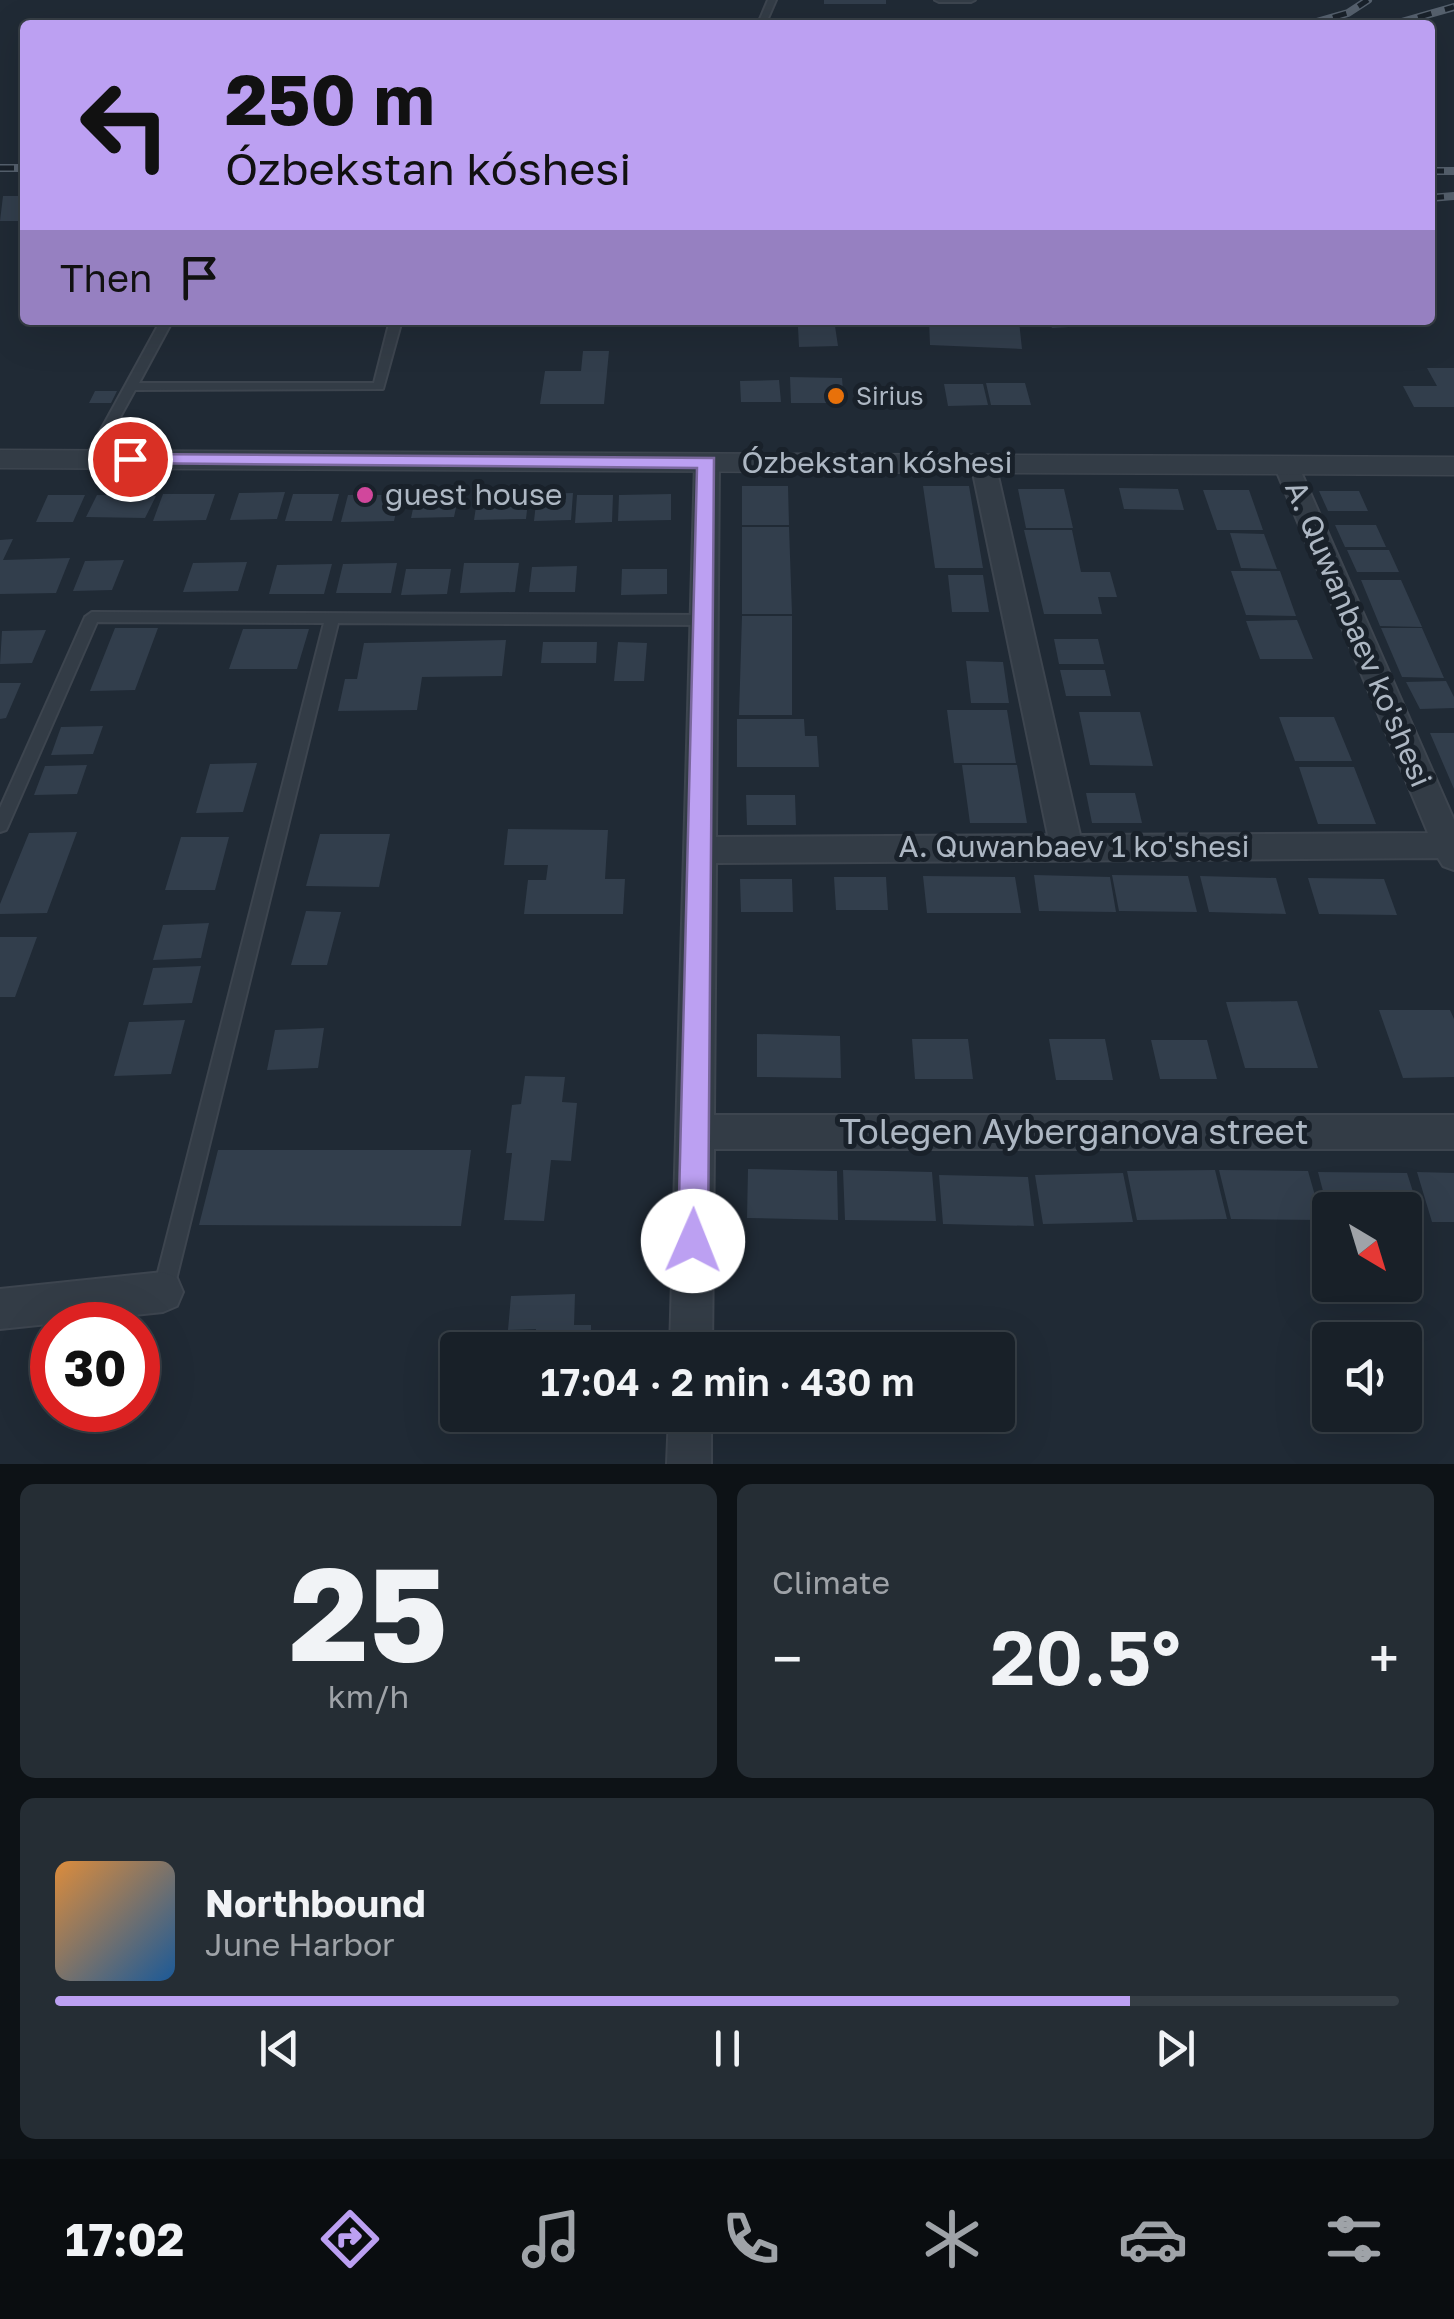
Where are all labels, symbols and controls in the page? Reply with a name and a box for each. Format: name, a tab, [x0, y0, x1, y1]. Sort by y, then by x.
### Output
text: 250 m	[225, 56, 435, 140]
icon: left	[60, 60, 190, 190]
text: Ózbekstan kóshesi	[225, 141, 631, 195]
icon: arrive	[172, 250, 227, 305]
text: Then	[60, 255, 152, 300]
place label: Sirius	[856, 380, 924, 411]
marker: Sirius	[825, 385, 847, 407]
pin	[88, 417, 173, 502]
icon: arrive	[103, 432, 158, 487]
street label: Ózbekstan kóshesi	[742, 444, 1012, 480]
street label: A. Quwanbaev ko'shesi	[1278, 475, 1440, 792]
place label: guest house	[385, 476, 562, 512]
marker: guest house	[354, 484, 376, 506]
street label: A. Quwanbaev 1 ko'shesi	[898, 828, 1250, 864]
street label: Tolegen Ayberganova street	[839, 1110, 1309, 1152]
position arrow	[641, 1189, 745, 1293]
north arrow	[1312, 1192, 1422, 1302]
map controls	[1312, 1192, 1422, 1432]
speed limit sign: 30	[30, 1302, 160, 1432]
button: sound	[1312, 1322, 1422, 1432]
text: 17:04 · 2 min · 430 m	[541, 1359, 914, 1404]
text: 25	[289, 1534, 448, 1690]
text: Climate	[772, 1563, 890, 1601]
text: 20.5°	[990, 1611, 1181, 1702]
text: −	[772, 1625, 802, 1691]
text: +	[1369, 1625, 1399, 1691]
text: km/h	[328, 1677, 409, 1715]
text: Northbound	[205, 1880, 426, 1925]
text: June Harbor	[205, 1925, 395, 1963]
icon: previous	[252, 2021, 307, 2076]
icon: pause	[700, 2021, 755, 2076]
icon: next	[1148, 2021, 1203, 2076]
icon: directions	[315, 2204, 385, 2274]
icon: music	[516, 2204, 586, 2274]
icon: phone	[716, 2204, 786, 2274]
icon: climate	[917, 2204, 987, 2274]
icon: car	[1118, 2204, 1188, 2274]
icon: filters	[1319, 2204, 1389, 2274]
text: 17:02	[65, 2212, 184, 2266]

